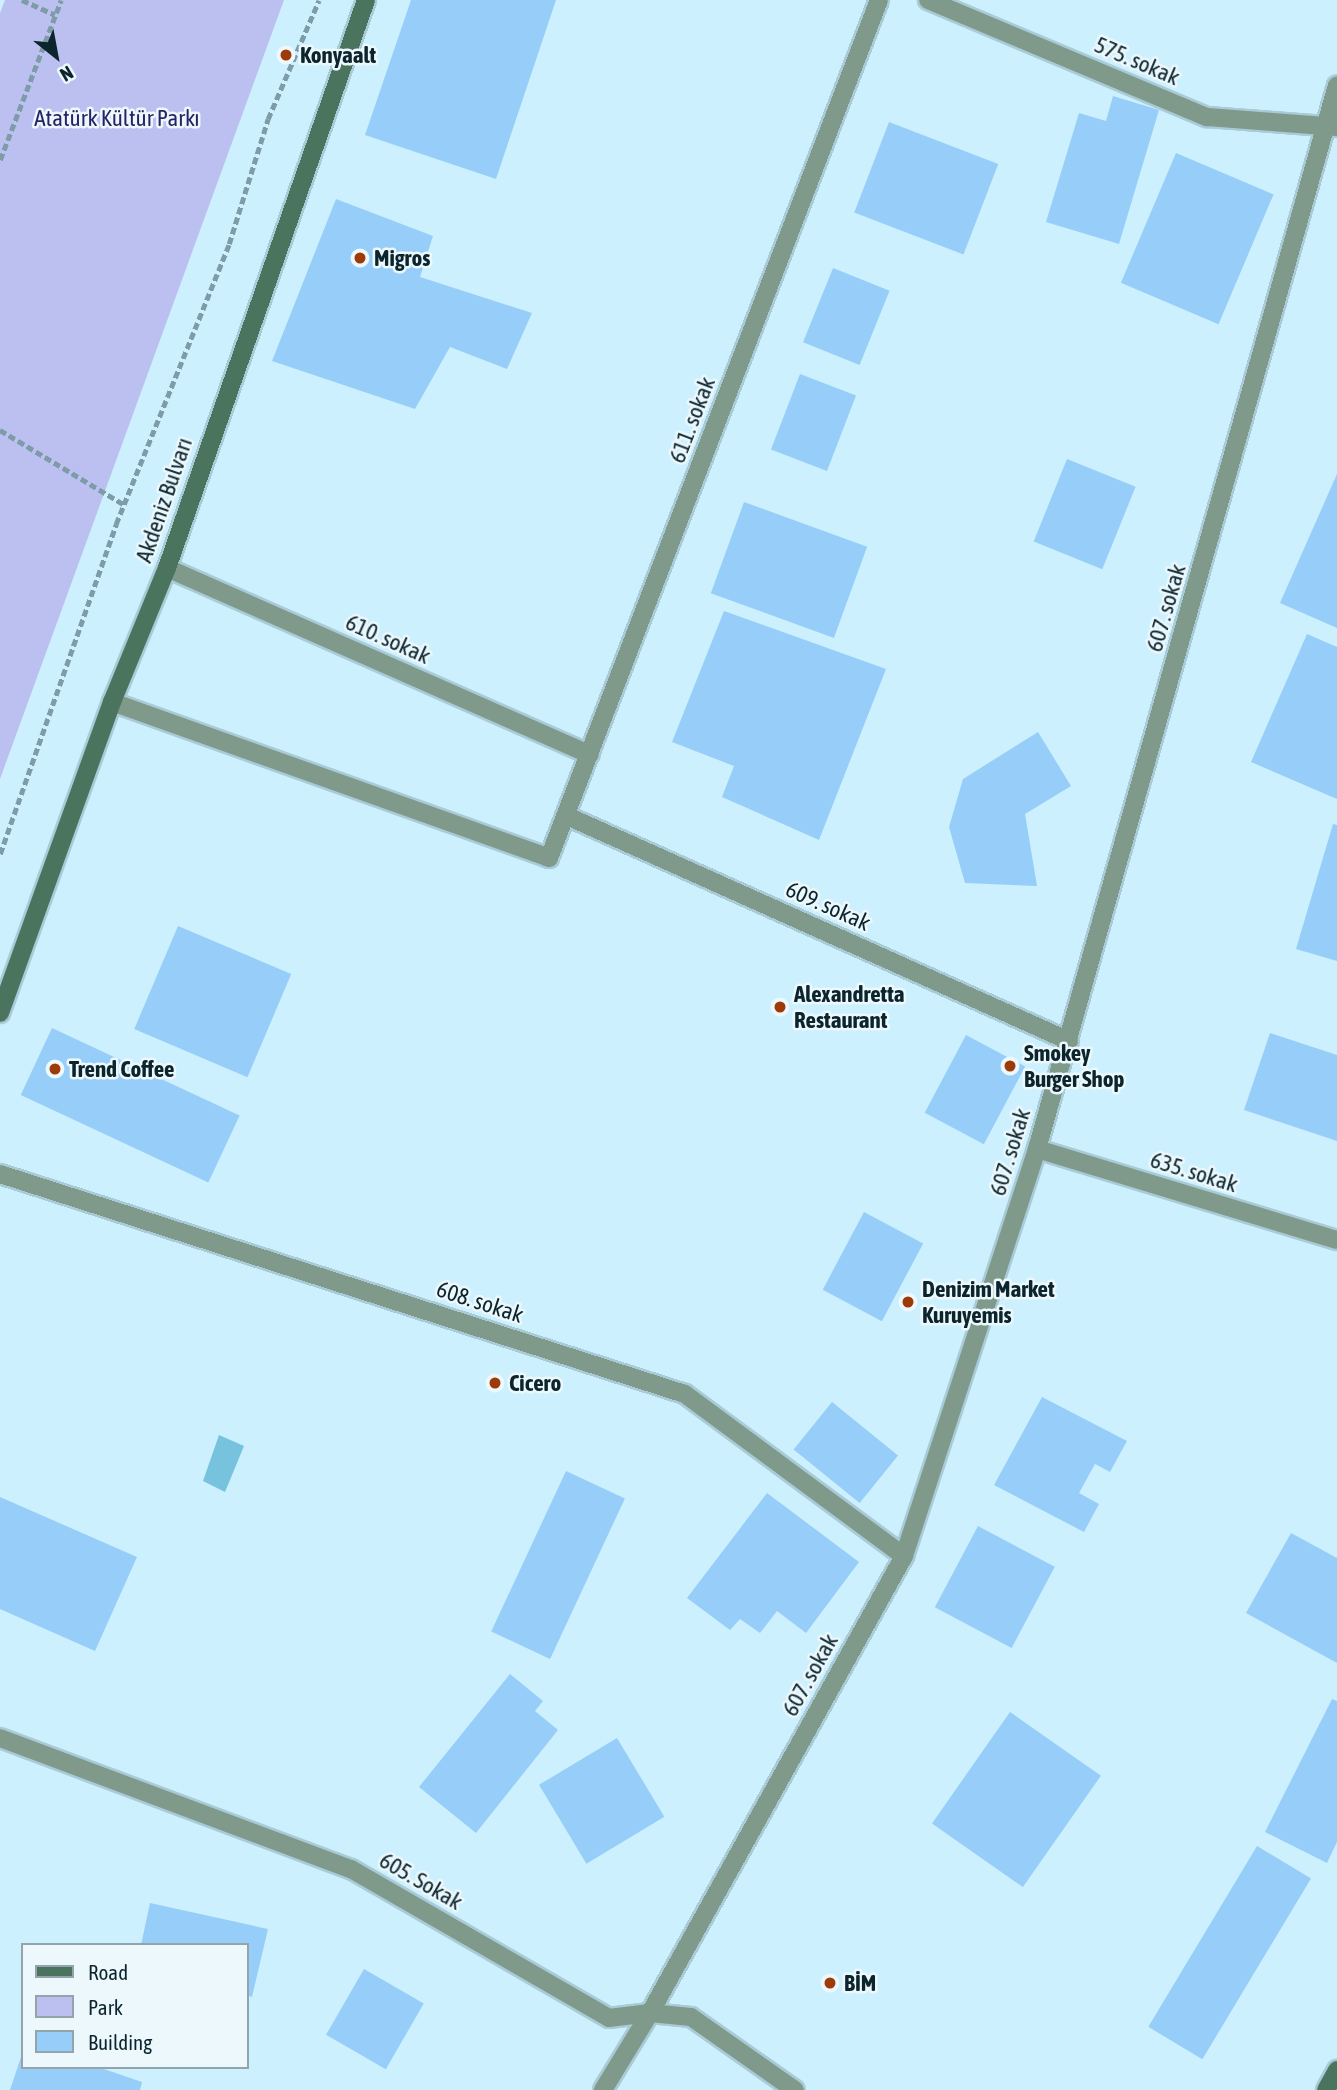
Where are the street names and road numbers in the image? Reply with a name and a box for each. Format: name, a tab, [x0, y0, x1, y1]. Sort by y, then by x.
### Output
street label: 575. sokak	[1090, 31, 1184, 91]
street label: 611. sokak	[663, 373, 721, 467]
street label: Akdeniz Bulvarı	[130, 434, 198, 566]
street label: 607. sokak	[1140, 561, 1192, 655]
street label: 610. sokak	[341, 608, 435, 670]
street label: 609. sokak	[781, 875, 875, 937]
street label: 607. sokak	[984, 1105, 1036, 1199]
street label: 635. sokak	[1147, 1146, 1241, 1198]
street label: 608. sokak	[433, 1275, 527, 1329]
street label: 607. sokak	[776, 1629, 844, 1721]
street label: 605. Sokak	[375, 1846, 467, 1916]

